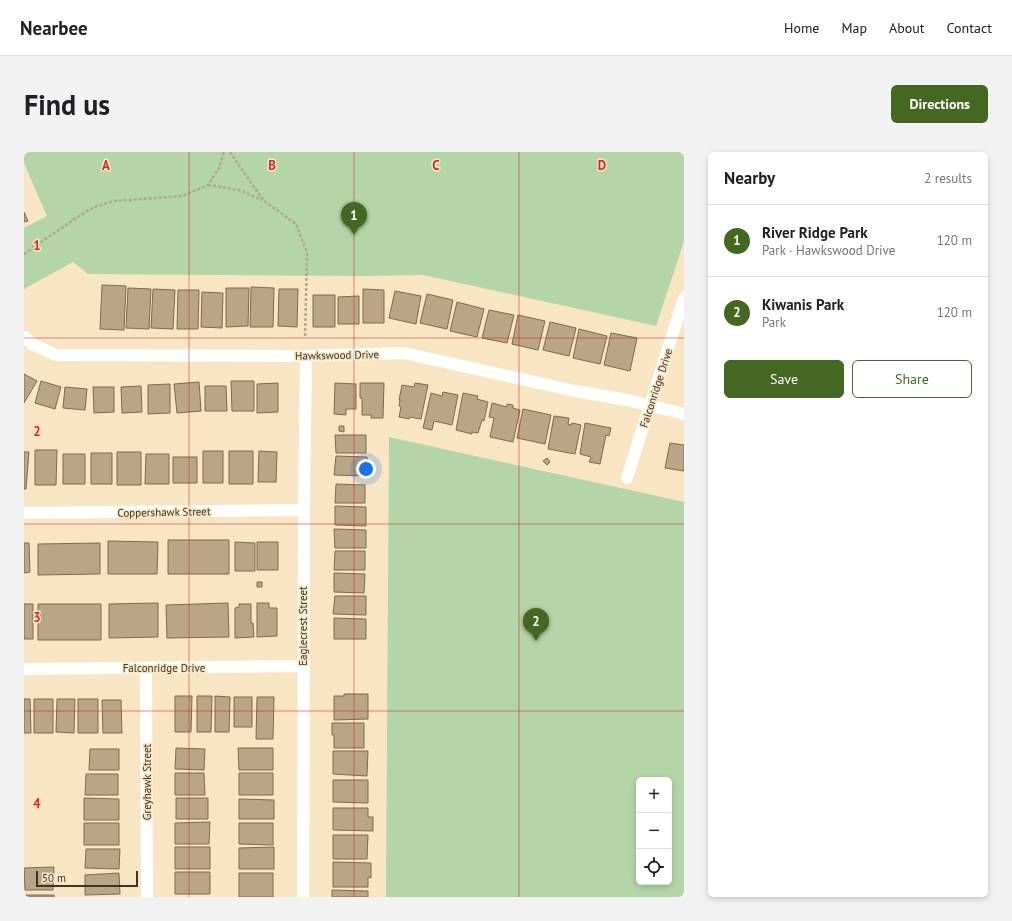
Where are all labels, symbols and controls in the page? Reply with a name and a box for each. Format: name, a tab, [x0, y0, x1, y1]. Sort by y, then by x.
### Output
text: Nearbee	[20, 16, 88, 40]
text: Home	[784, 19, 819, 37]
text: Map	[841, 19, 867, 37]
text: About	[889, 19, 925, 37]
text: Contact	[947, 19, 992, 37]
button: Directions	[891, 85, 988, 123]
text: Find us	[24, 86, 110, 123]
text: A	[102, 157, 110, 174]
text: B	[268, 157, 276, 174]
text: C	[432, 157, 440, 174]
text: D	[598, 157, 606, 174]
text: Nearby	[724, 167, 775, 189]
text: 2 results	[924, 170, 972, 187]
pin: 1	[341, 202, 367, 235]
text: River Ridge Park	[762, 223, 868, 242]
text: 1	[733, 232, 741, 249]
text: 120 m	[937, 232, 972, 249]
text: 1	[33, 237, 41, 254]
text: Park · Hawkswood Drive	[762, 242, 895, 259]
text: Kiwanis Park	[762, 295, 844, 314]
text: 2	[733, 304, 741, 321]
text: 120 m	[937, 304, 972, 321]
text: Park	[762, 314, 786, 331]
street label: Falconridge Drive	[637, 346, 676, 429]
street label: Hawkswood Drive	[295, 347, 380, 363]
button: Save	[724, 360, 844, 398]
button: Share	[852, 360, 972, 398]
text: 2	[33, 423, 41, 440]
your location	[356, 459, 376, 479]
street label: Coppershawk Street	[117, 504, 211, 520]
street label: Eaglecrest Street	[296, 586, 310, 666]
pin: 2	[523, 608, 549, 641]
text: 3	[33, 609, 41, 626]
street label: Falconridge Drive	[123, 661, 206, 675]
street label: Greyhawk Street	[140, 743, 154, 820]
map controls	[636, 777, 672, 885]
button: +	[636, 777, 672, 813]
text: 4	[33, 795, 41, 812]
button: −	[636, 813, 672, 849]
button: locate	[636, 849, 672, 885]
scale bar	[36, 869, 138, 888]
text: 50 m	[42, 871, 66, 885]

